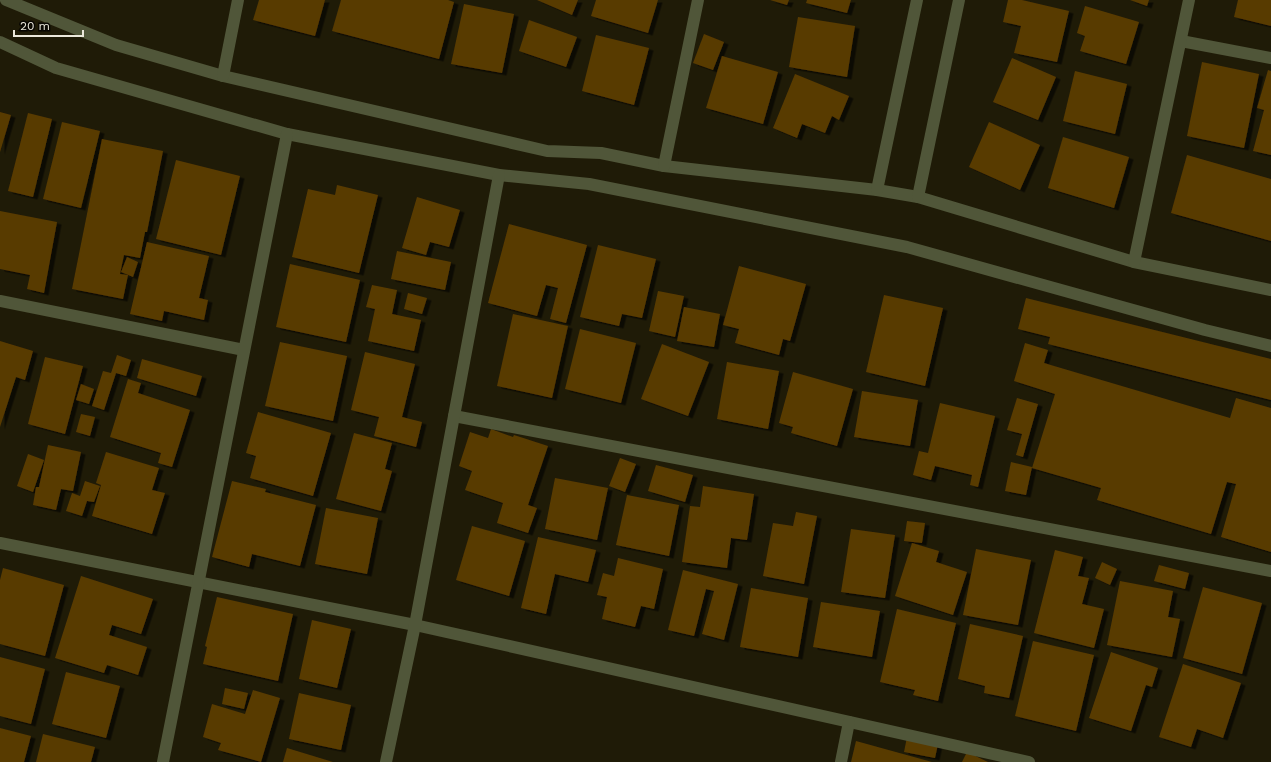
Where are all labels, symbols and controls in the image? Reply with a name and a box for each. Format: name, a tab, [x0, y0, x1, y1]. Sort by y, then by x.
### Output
scale bar	[14, 12, 83, 38]
text: 20 m	[20, 19, 50, 33]

